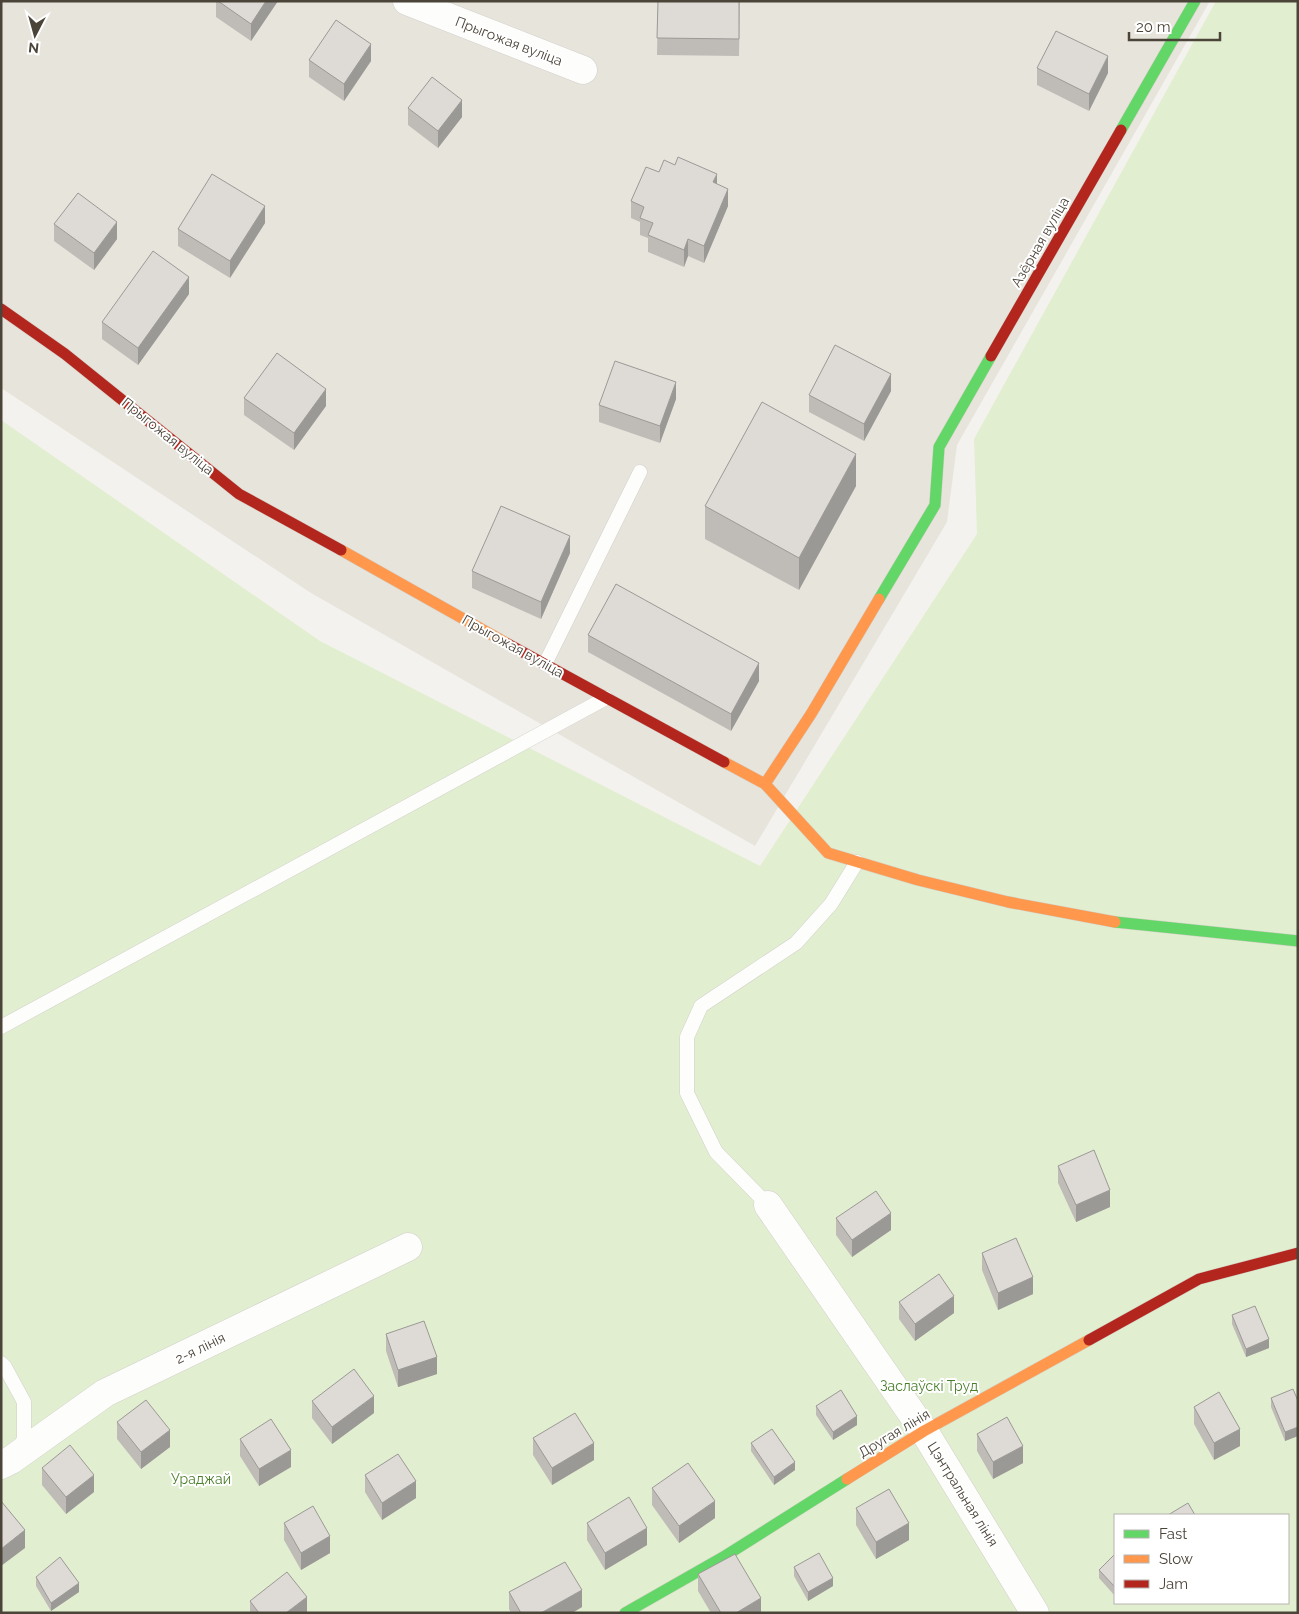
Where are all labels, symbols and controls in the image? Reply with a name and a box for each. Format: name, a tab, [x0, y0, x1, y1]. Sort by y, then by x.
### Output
north arrow	[10, 10, 60, 60]
scale bar	[1129, 10, 1220, 42]
street label: Прыгожая вуліца	[453, 13, 565, 69]
text: 20 m	[1136, 18, 1171, 36]
text: N	[27, 39, 40, 56]
street label: Азёрная вуліца	[1008, 194, 1072, 290]
street label: Прыгожая вуліца	[119, 394, 217, 478]
street label: Прыгожая вуліца	[460, 611, 566, 681]
street label: 2-я лінія	[172, 1329, 228, 1367]
park label: Заслаўскі Труд	[880, 1378, 978, 1394]
street label: Другая лінія	[856, 1406, 932, 1460]
street label: Цэнтральная лінія	[924, 1439, 1002, 1549]
park label: Ураджай	[171, 1471, 231, 1487]
legend	[1114, 1514, 1289, 1604]
text: Fast	[1159, 1525, 1187, 1543]
text: Slow	[1159, 1550, 1193, 1568]
text: Jam	[1159, 1575, 1188, 1593]

